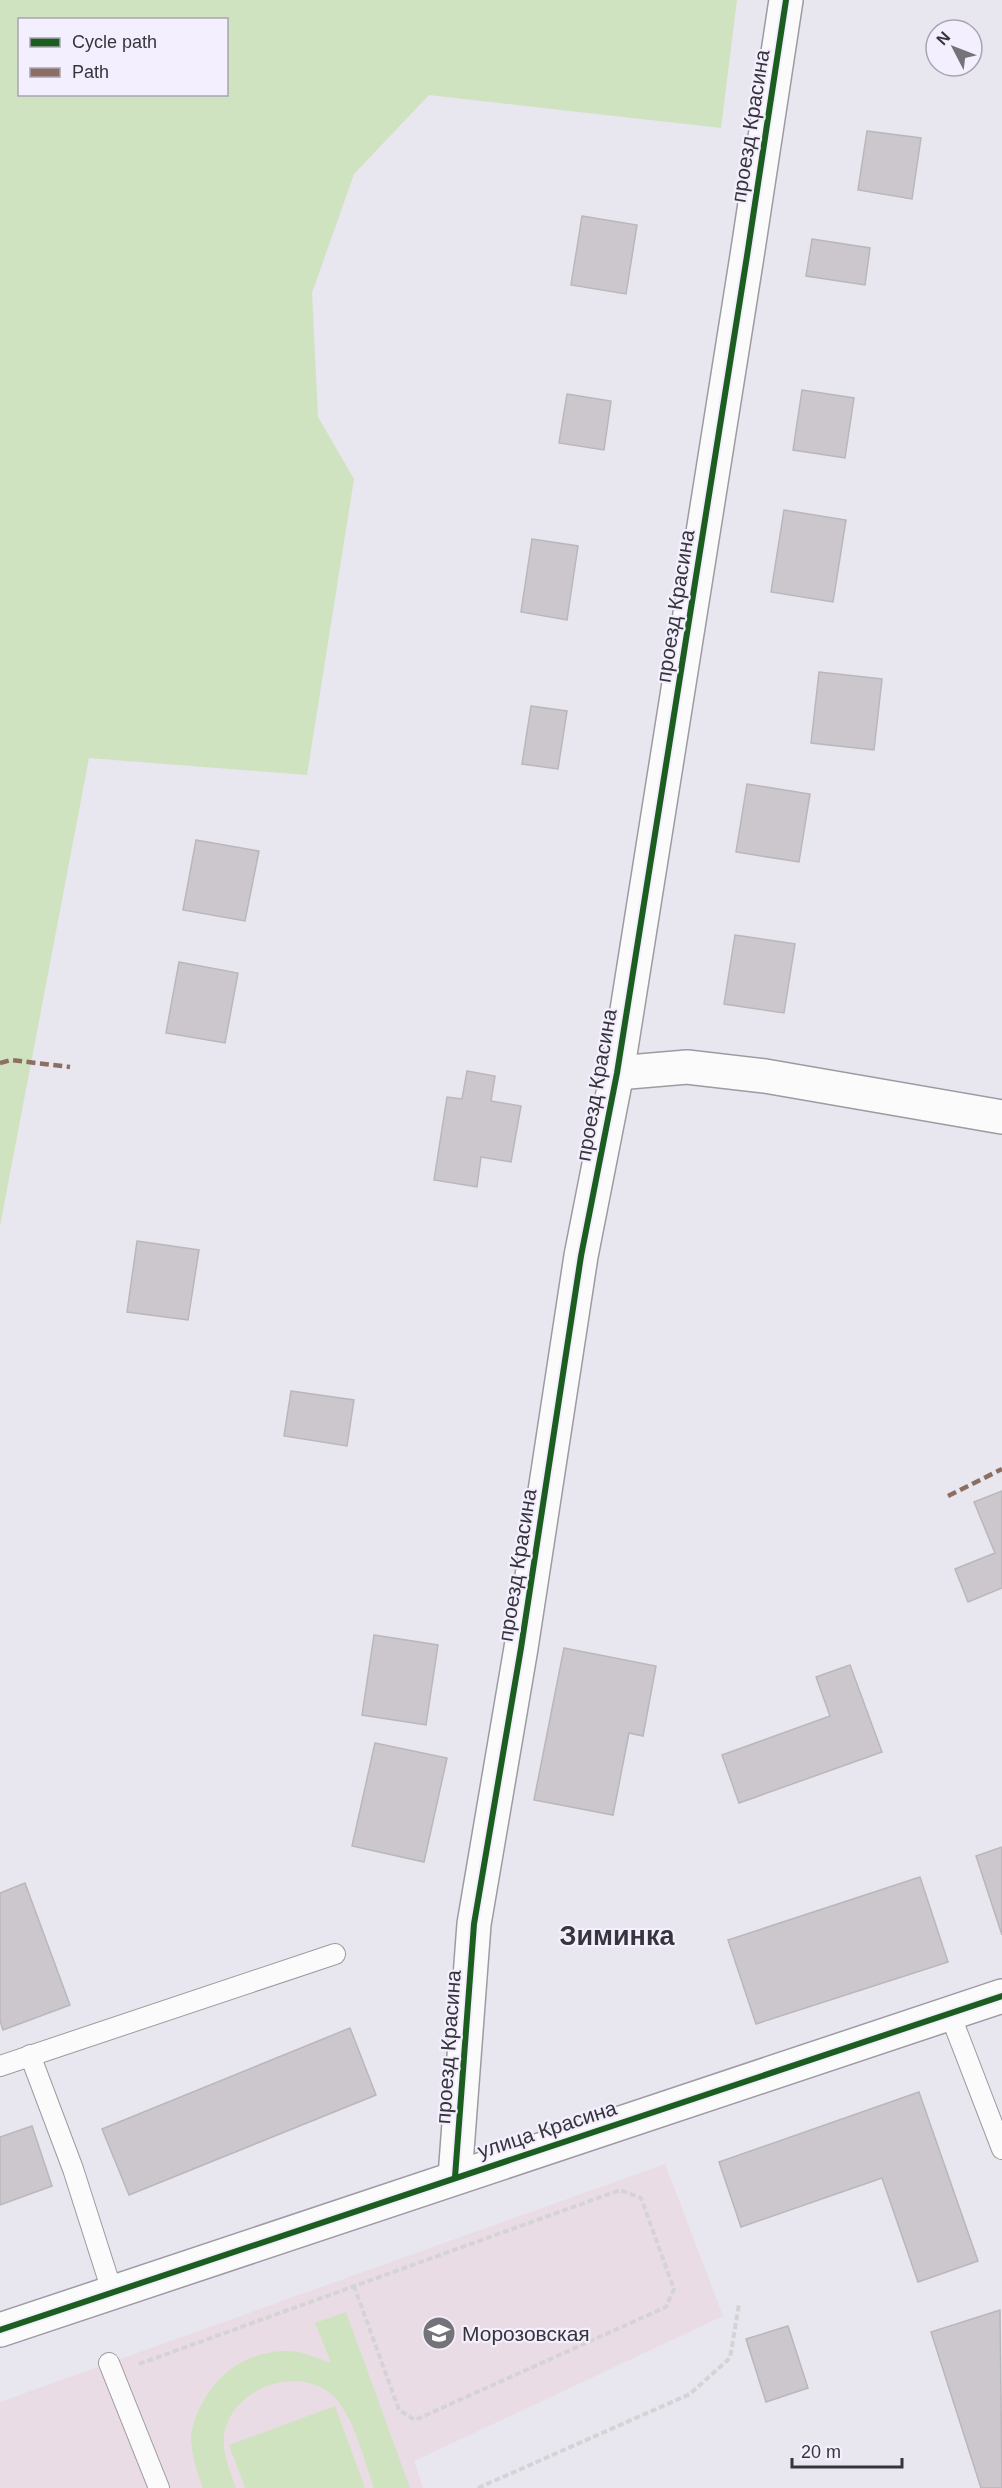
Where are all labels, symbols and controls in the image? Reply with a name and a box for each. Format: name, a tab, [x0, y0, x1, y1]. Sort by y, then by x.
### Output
legend	[18, 18, 228, 96]
north arrow	[924, 18, 984, 78]
text: N	[933, 28, 953, 48]
text: Cycle path	[72, 32, 157, 52]
street label: проезд Красина	[727, 48, 773, 204]
text: Path	[72, 62, 109, 82]
street label: проезд Красина	[652, 528, 698, 684]
street label: проезд Красина	[571, 1007, 621, 1163]
street label: проезд Красина	[494, 1487, 540, 1643]
district label: Зиминка	[560, 1921, 675, 1951]
street label: проезд Красина	[431, 1969, 465, 2125]
street label: улица Красина	[475, 2096, 620, 2162]
school or university icon: Морозовская	[421, 2315, 457, 2351]
place label: Морозовская	[462, 2322, 590, 2345]
scale bar	[792, 2431, 902, 2469]
text: 20 m	[801, 2442, 841, 2462]

